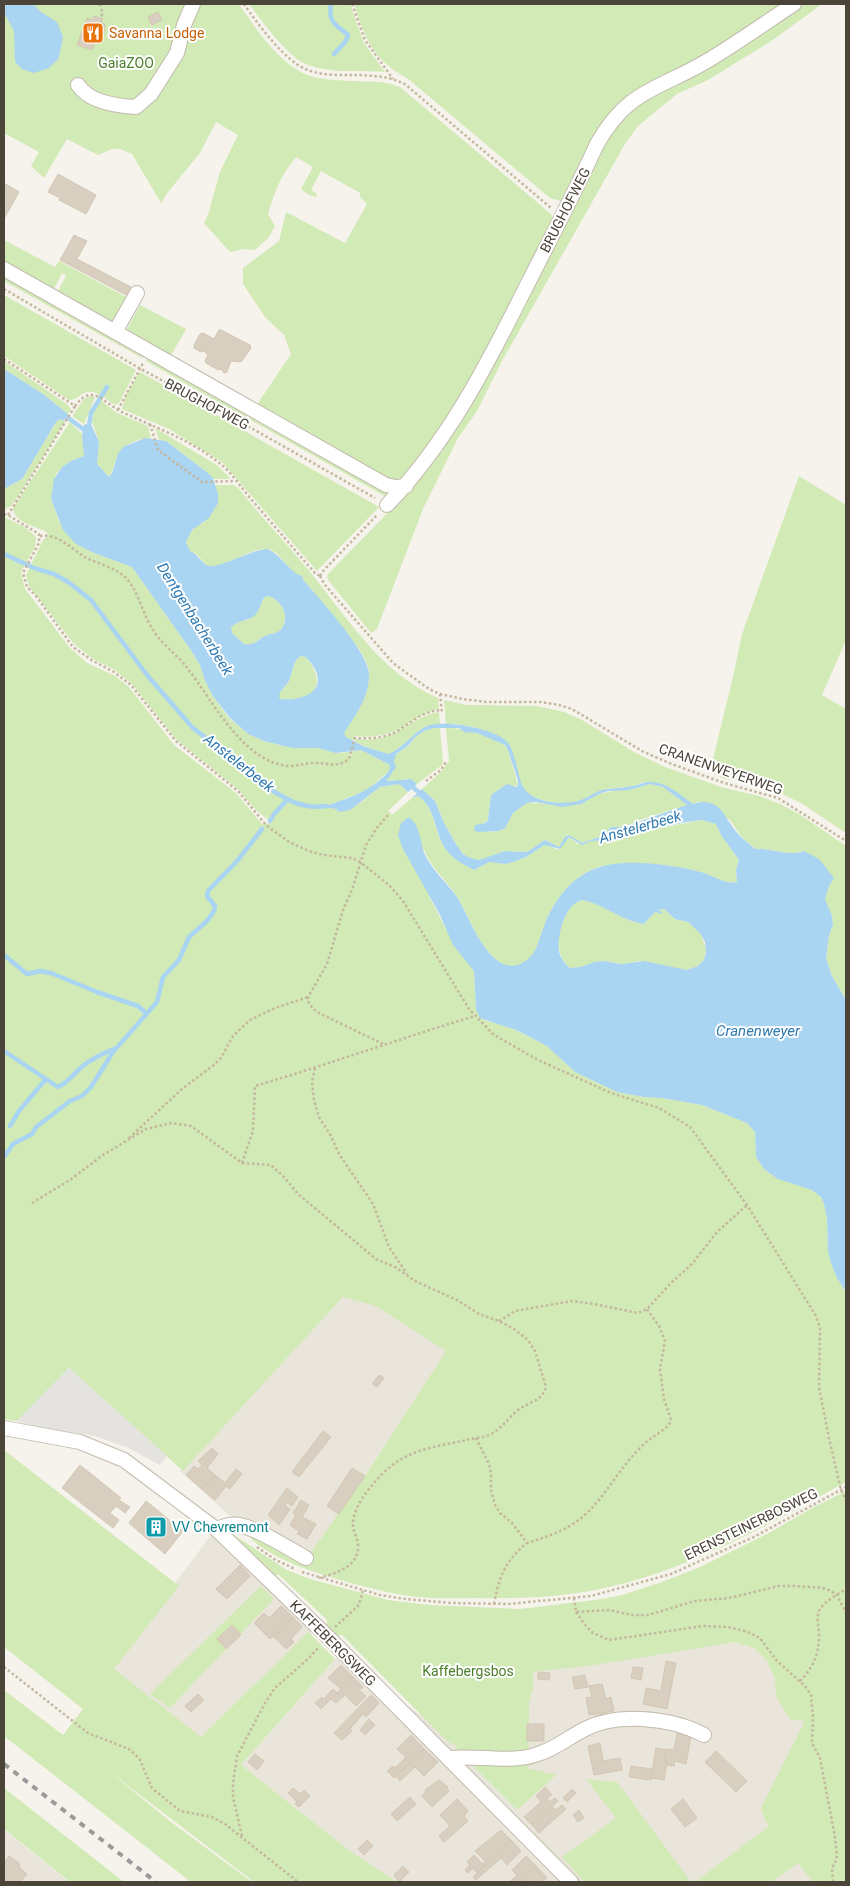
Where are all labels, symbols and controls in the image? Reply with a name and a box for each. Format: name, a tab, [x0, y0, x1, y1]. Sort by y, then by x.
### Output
restaurant icon: Savanna Lodge	[81, 21, 105, 45]
place label: Savanna Lodge	[109, 25, 204, 41]
park label: GaiaZOO	[98, 55, 154, 71]
street label: BRUGHOFWEG	[537, 165, 593, 255]
street label: BRUGHOFWEG	[162, 375, 252, 433]
water label: Dentgenbacherbeek	[153, 559, 237, 679]
water label: Anstelerbeek	[199, 729, 278, 797]
street label: CRANENWEYERWEG	[657, 740, 785, 798]
water label: Anstelerbeek	[596, 807, 684, 848]
water label: Cranenweyer	[716, 1022, 801, 1040]
street label: ERENSTEINERBOSWEG	[682, 1485, 820, 1563]
building icon: VV Chevremont	[144, 1515, 168, 1539]
place label: VV Chevremont	[172, 1519, 269, 1535]
street label: KAFFEBERGSWEG	[287, 1597, 379, 1689]
park label: Kaffebergsbos	[422, 1663, 514, 1679]

